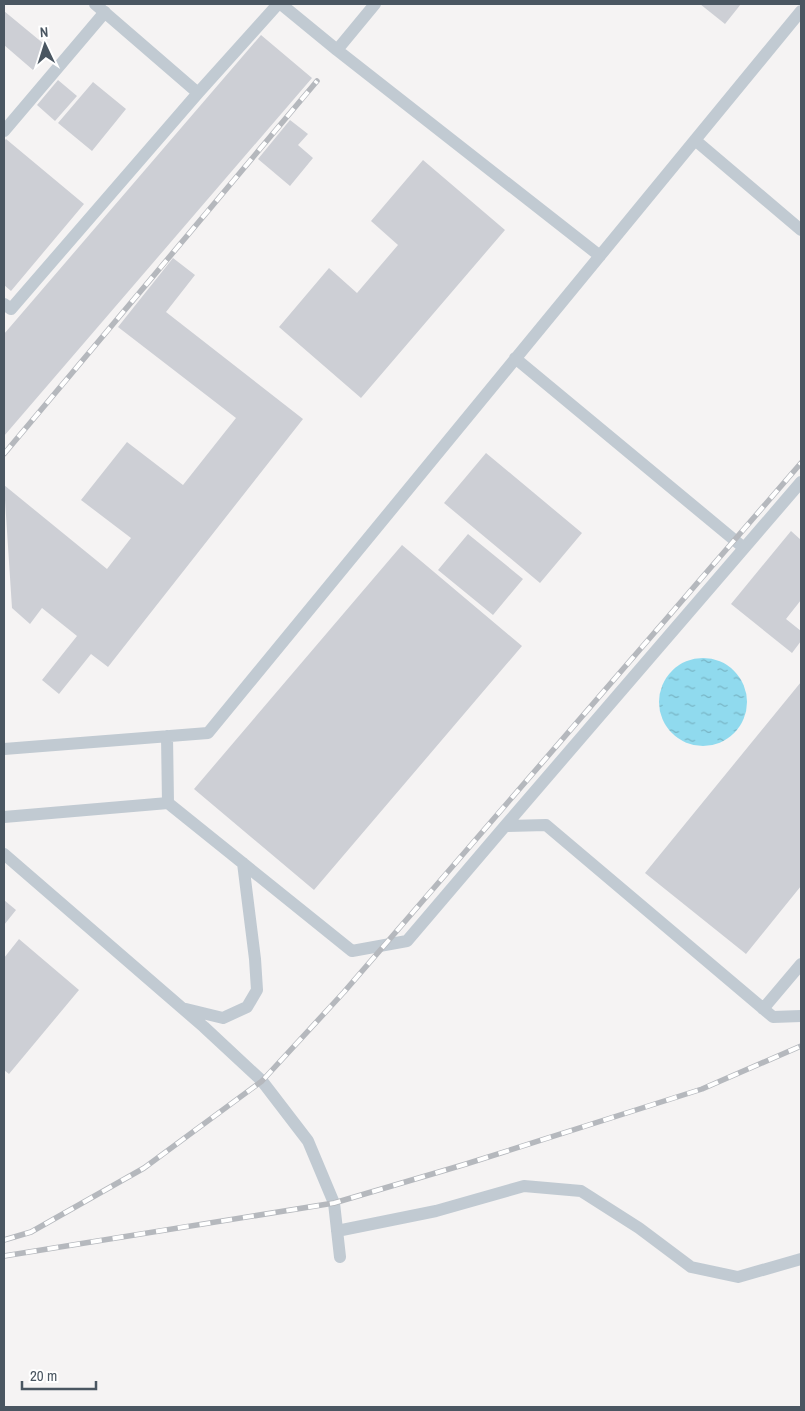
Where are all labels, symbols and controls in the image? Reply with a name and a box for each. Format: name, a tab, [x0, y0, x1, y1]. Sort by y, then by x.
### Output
north arrow	[20, 20, 70, 70]
text: N	[39, 23, 49, 41]
scale bar	[22, 1358, 96, 1390]
text: 20 m	[30, 1365, 57, 1386]

